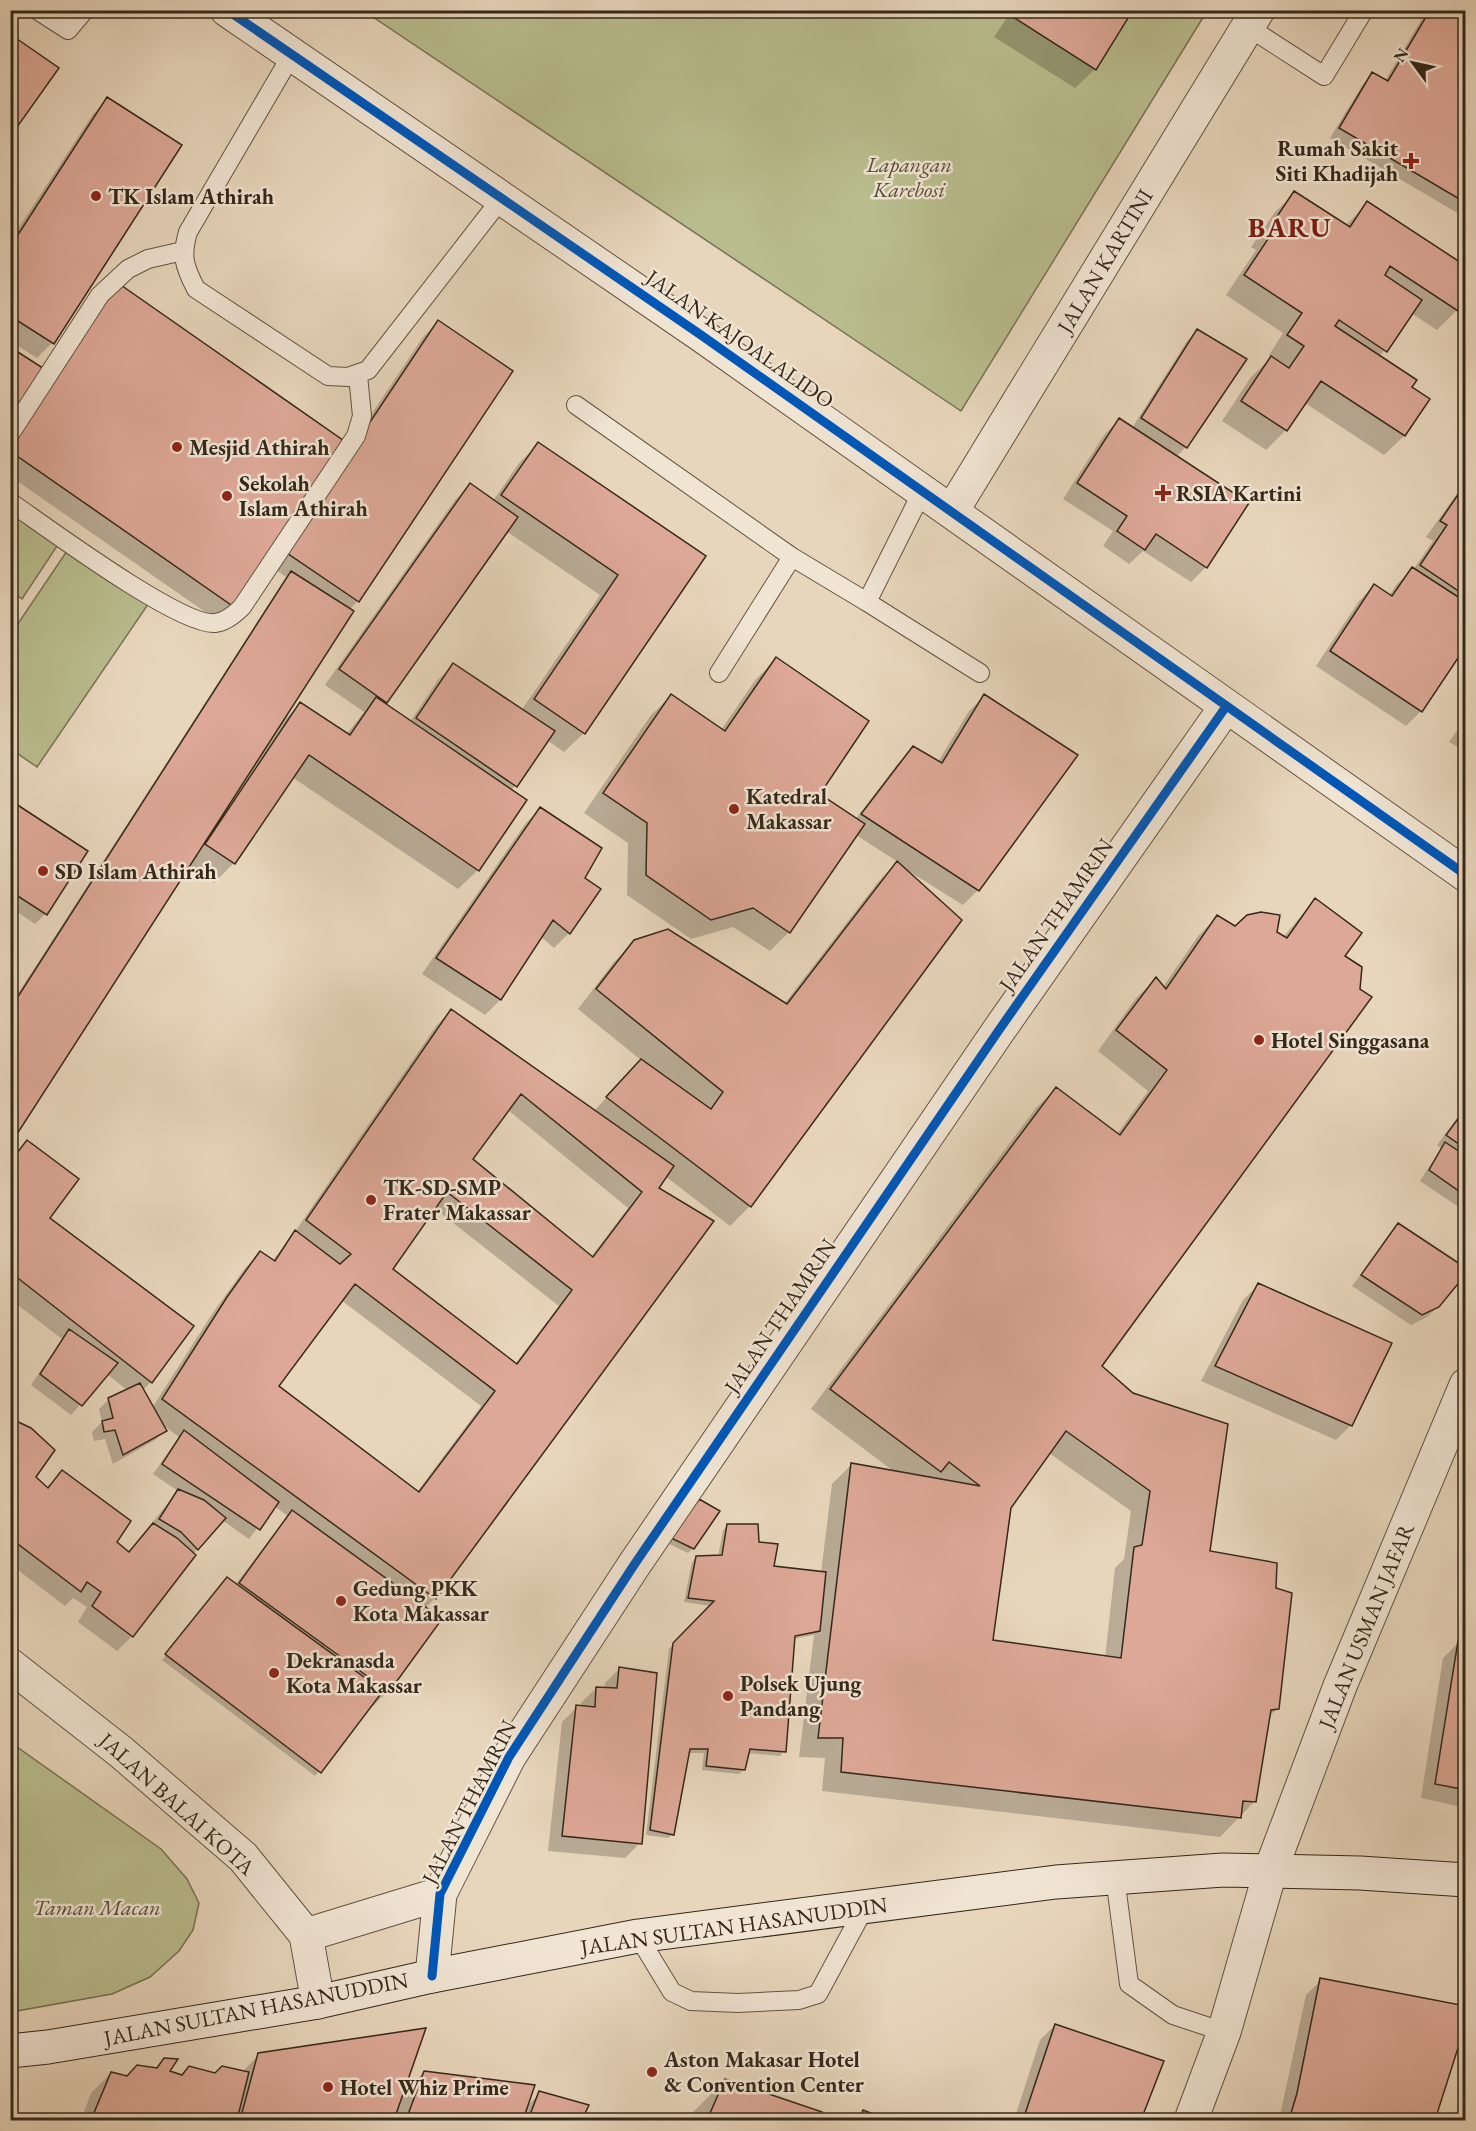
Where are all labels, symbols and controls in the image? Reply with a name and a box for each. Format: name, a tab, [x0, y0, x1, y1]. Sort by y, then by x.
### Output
north arrow	[1383, 33, 1443, 93]
text: N	[1389, 44, 1413, 66]
place label: Rumah Sakit Siti Khadijah	[1276, 134, 1399, 188]
park label: Lapangan Karebosi	[865, 150, 952, 204]
marker: Rumah Sakit Siti Khadijah	[1402, 152, 1420, 170]
place label: TK Islam Athirah	[108, 182, 274, 211]
street label: JALAN KARTINI	[1049, 183, 1160, 340]
marker: TK Islam Athirah	[89, 189, 103, 203]
district label: BARU	[1248, 209, 1332, 245]
street label: JALAN KAJOALALIDO	[639, 262, 840, 415]
place label: Mesjid Athirah	[189, 433, 329, 462]
marker: Mesjid Athirah	[170, 440, 184, 454]
place label: Sekolah Islam Athirah	[239, 469, 368, 523]
place label: RSIA Kartini	[1176, 479, 1302, 508]
marker: RSIA Kartini	[1154, 484, 1172, 502]
marker: Sekolah Islam Athirah	[220, 489, 234, 503]
place label: Katedral Makassar	[746, 782, 832, 836]
marker: Katedral Makassar	[727, 802, 741, 816]
street label: JALAN THAMRIN	[991, 832, 1120, 999]
place label: SD Islam Athirah	[55, 857, 217, 886]
marker: SD Islam Athirah	[36, 864, 50, 878]
place label: Hotel Singgasana	[1271, 1026, 1430, 1055]
marker: Hotel Singgasana	[1252, 1033, 1266, 1047]
place label: TK-SD-SMP Frater Makassar	[383, 1173, 532, 1227]
marker: TK-SD-SMP Frater Makassar	[364, 1193, 378, 1207]
street label: JALAN THAMRIN	[716, 1232, 843, 1401]
street label: JALAN USMAN JAFAR	[1311, 1519, 1421, 1735]
place label: Gedung PKK Kota Makassar	[353, 1574, 490, 1628]
marker: Gedung PKK Kota Makassar	[334, 1594, 348, 1608]
place label: Dekranasda Kota Makassar	[286, 1646, 423, 1700]
marker: Dekranasda Kota Makassar	[267, 1666, 281, 1680]
place label: Polsek Ujung Pandang	[740, 1669, 862, 1723]
marker: Polsek Ujung Pandang	[721, 1689, 735, 1703]
street label: JALAN THAMRIN	[414, 1714, 523, 1891]
street label: JALAN BALAI KOTA	[91, 1725, 262, 1882]
street label: JALAN SULTAN HASANUDDIN	[577, 1890, 890, 1962]
park label: Taman Macan	[33, 1893, 161, 1922]
street label: JALAN SULTAN HASANUDDIN	[99, 1965, 411, 2053]
place label: Aston Makasar Hotel & Convention Center	[663, 2045, 865, 2099]
marker: Aston Makasar Hotel & Convention Center	[645, 2065, 659, 2079]
place label: Hotel Whiz Prime	[340, 2073, 509, 2102]
marker: Hotel Whiz Prime	[321, 2080, 335, 2094]

